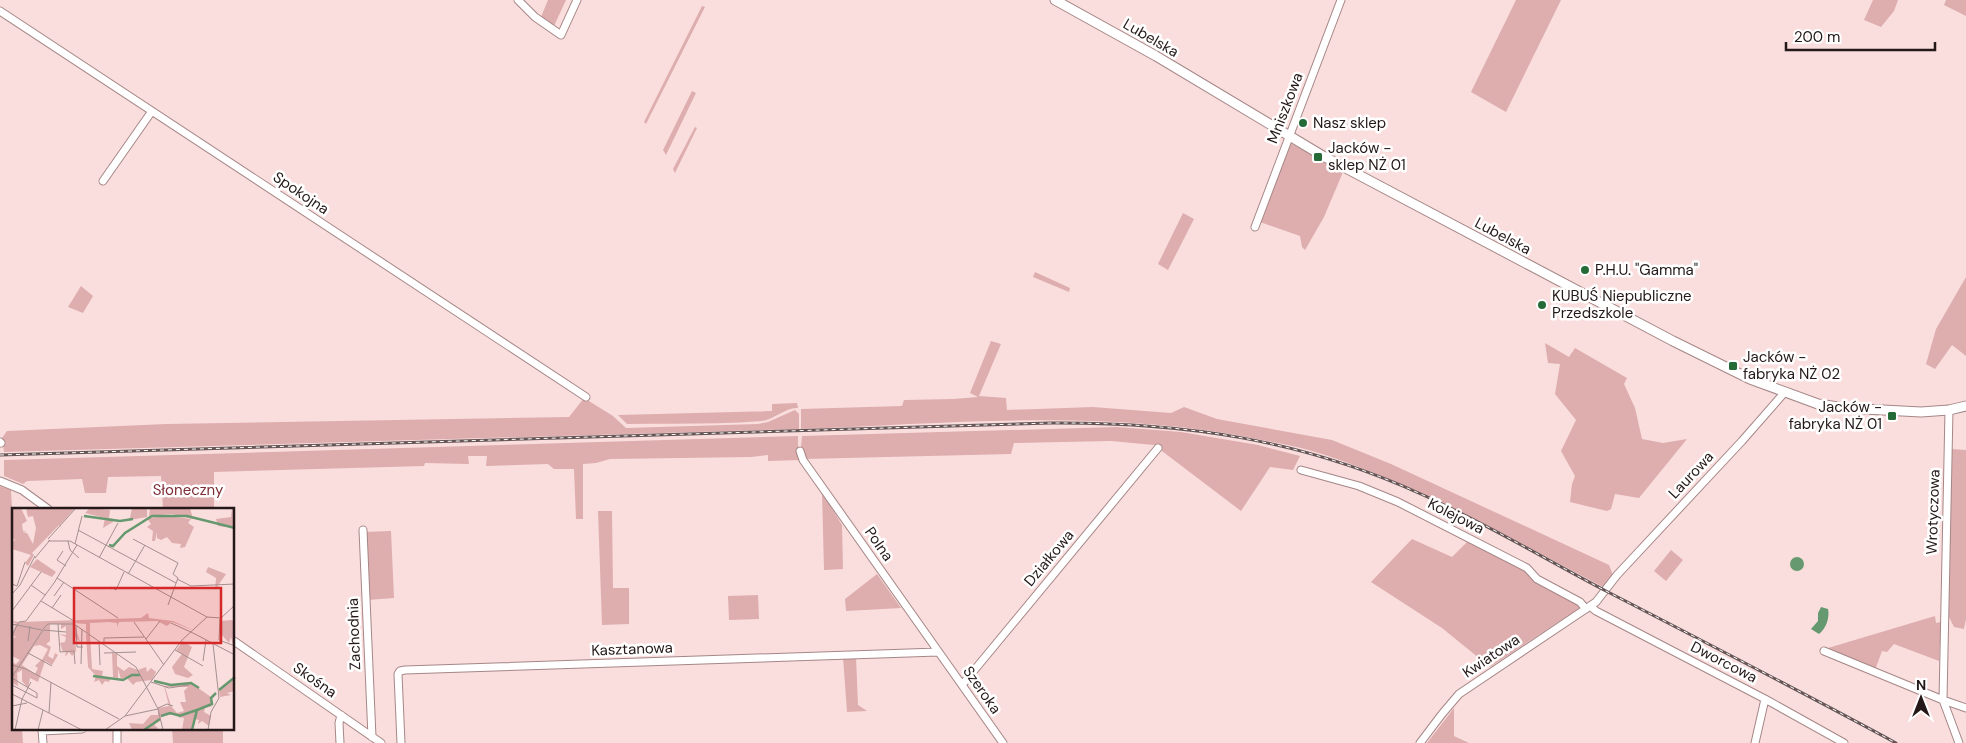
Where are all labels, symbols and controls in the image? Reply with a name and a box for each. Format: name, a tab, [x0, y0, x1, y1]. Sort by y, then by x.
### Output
street label: Lubelska	[1120, 14, 1182, 62]
scale bar	[1786, 20, 1935, 52]
text: 200 m	[1794, 27, 1840, 47]
street label: Mniszkowa	[1262, 70, 1308, 146]
place label: Nasz sklep	[1313, 113, 1386, 133]
marker: Nasz sklep	[1297, 117, 1309, 129]
place label: Jacków - sklep NŻ 01	[1328, 138, 1406, 175]
marker: Jacków - sklep NŻ 01	[1312, 151, 1324, 163]
street label: Spokojna	[269, 167, 333, 219]
street label: Lubelska	[1471, 213, 1535, 259]
place label: P.H.U. "Gamma"	[1595, 260, 1698, 280]
marker: P.H.U. "Gamma"	[1579, 264, 1591, 276]
place label: KUBUŚ Niepubliczne Przedszkole	[1552, 286, 1692, 323]
marker: KUBUŚ Niepubliczne Przedszkole	[1536, 299, 1548, 311]
place label: Jacków - fabryka NŻ 02	[1743, 347, 1840, 384]
marker: Jacków - fabryka NŻ 02	[1727, 360, 1739, 372]
place label: Jacków - fabryka NŻ 01	[1789, 397, 1882, 434]
marker: Jacków - fabryka NŻ 01	[1886, 410, 1898, 422]
street label: Laurowa	[1664, 447, 1718, 503]
street label: Wrotyczowa	[1922, 469, 1944, 555]
park label: Słoneczny	[153, 480, 224, 500]
street label: Kolejowa	[1424, 493, 1488, 539]
inset map	[12, 508, 235, 730]
street label: Polna	[860, 523, 898, 565]
street label: Działkowa	[1020, 526, 1078, 590]
street label: Zachodnia	[343, 598, 365, 670]
street label: Kwiatowa	[1458, 630, 1524, 682]
street label: Dworcowa	[1687, 637, 1761, 687]
street label: Kasztanowa	[591, 638, 673, 660]
street label: Skośna	[289, 658, 341, 702]
street label: Szeroka	[958, 662, 1006, 718]
north arrow	[1896, 673, 1946, 723]
text: N	[1916, 676, 1926, 694]

